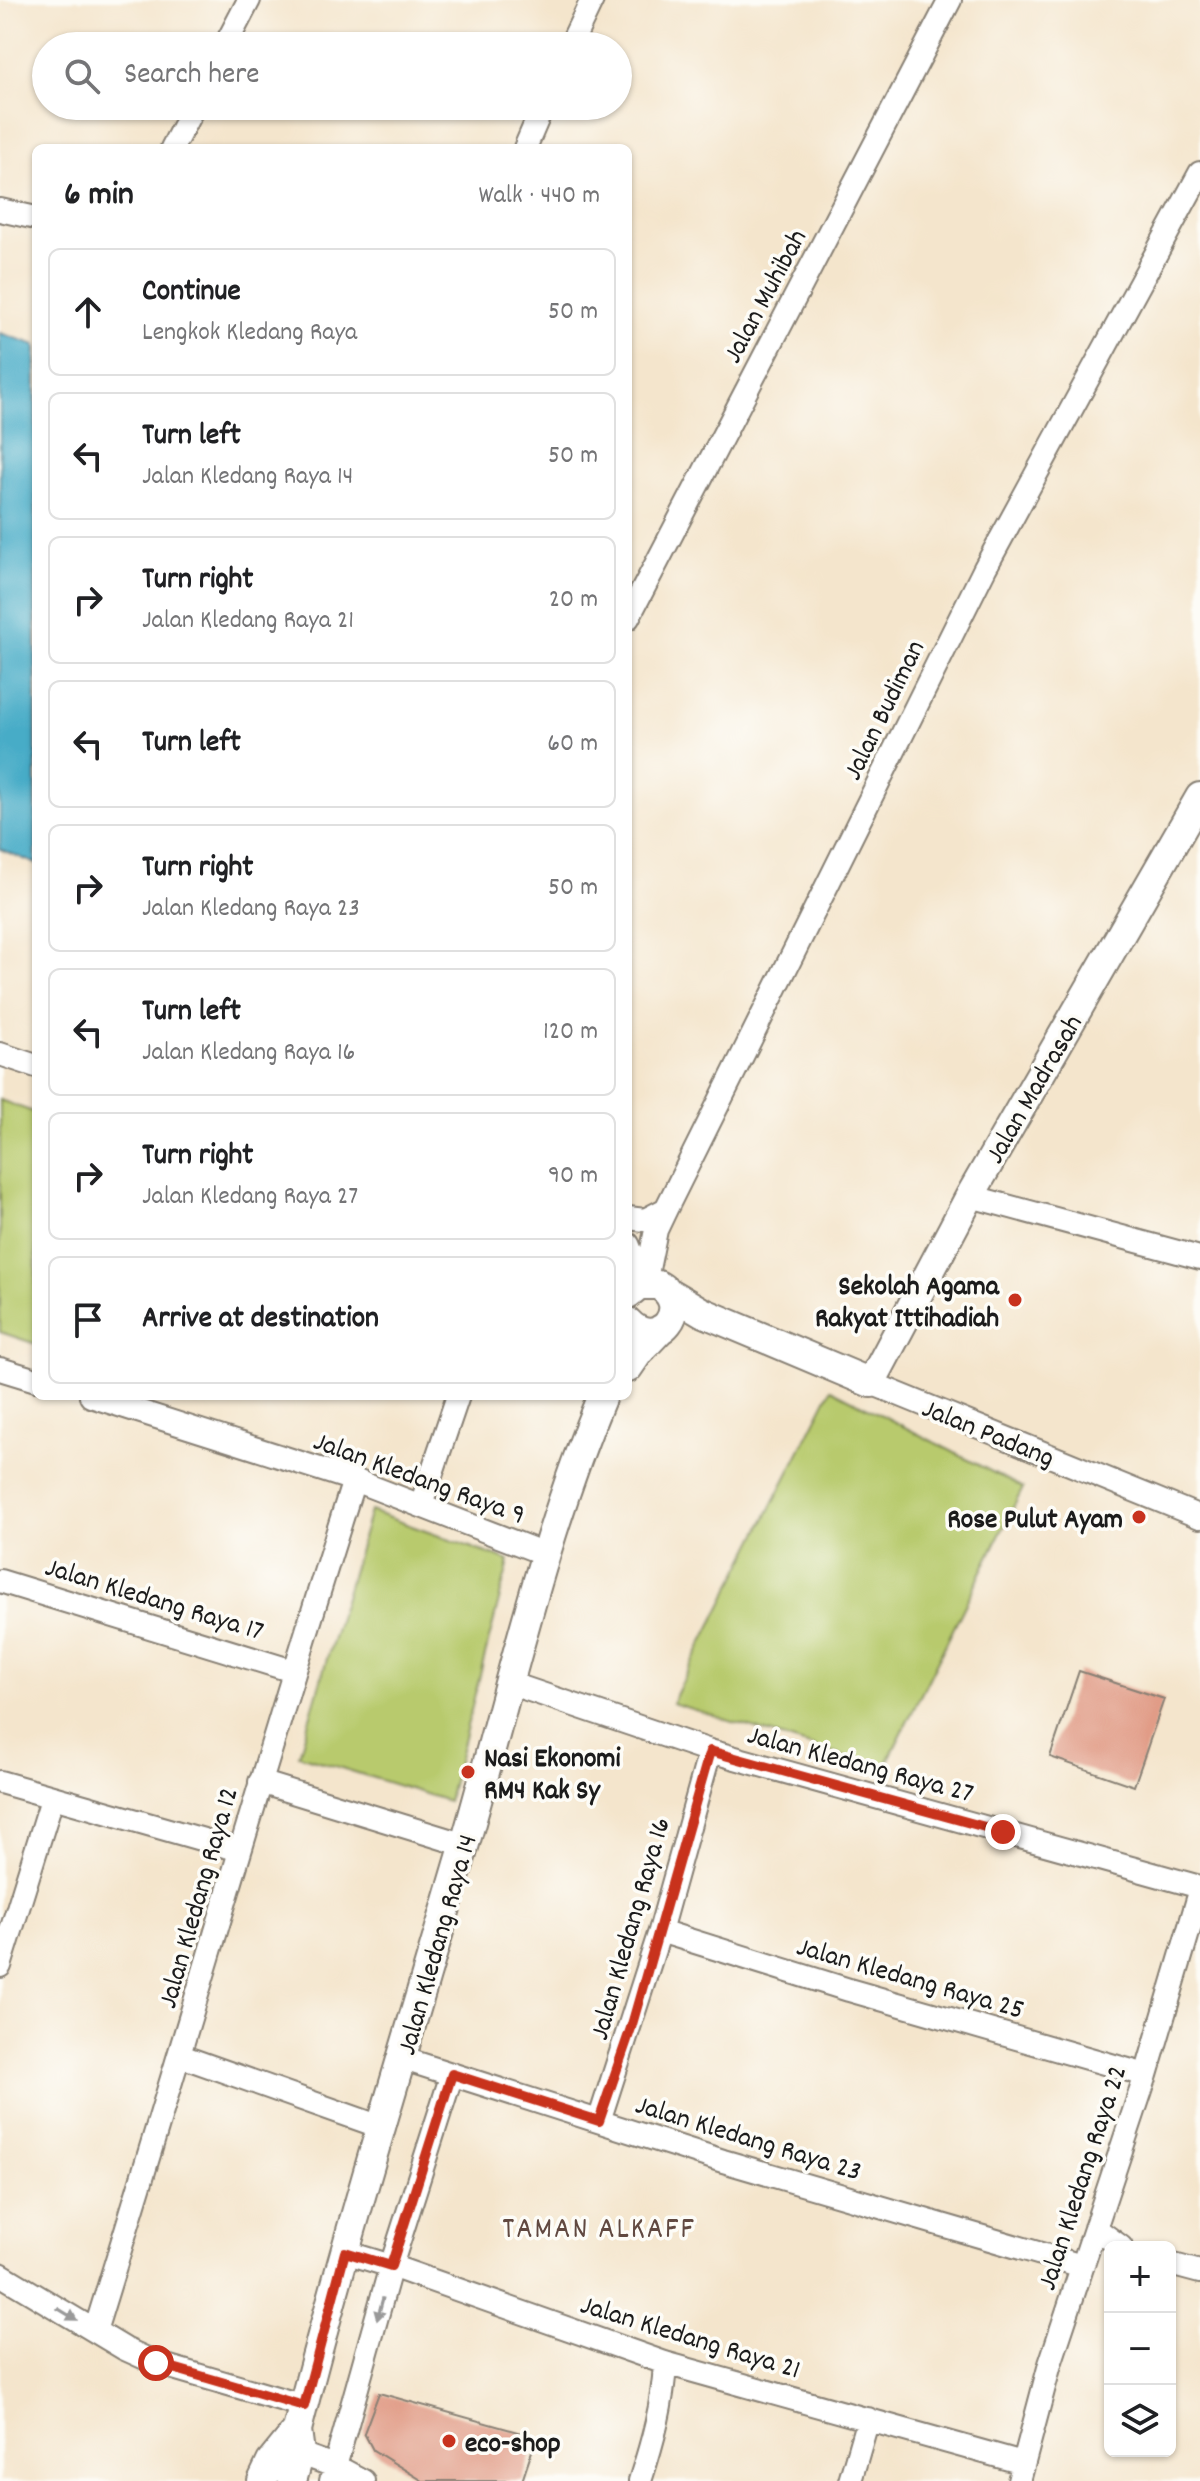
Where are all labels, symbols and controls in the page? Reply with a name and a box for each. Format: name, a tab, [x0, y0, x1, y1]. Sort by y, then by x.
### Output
search box	[32, 32, 632, 120]
icon: search	[60, 54, 104, 98]
text: Search here	[124, 55, 260, 98]
text: 6 min	[64, 172, 134, 221]
text: Walk · 440 m	[479, 178, 600, 215]
street label: Jalan Muhibah	[715, 223, 820, 372]
text: Continue	[142, 272, 241, 315]
icon: ahead	[66, 290, 110, 334]
text: 50 m	[548, 294, 598, 331]
text: Lengkok Kledang Raya	[142, 315, 357, 352]
text: Turn left	[142, 416, 241, 459]
icon: left	[66, 434, 110, 478]
text: 50 m	[548, 438, 598, 475]
text: Jalan Kledang Raya 14	[142, 459, 353, 496]
text: Turn right	[142, 560, 253, 603]
icon: right	[66, 578, 110, 622]
text: 20 m	[549, 582, 598, 619]
text: Jalan Kledang Raya 21	[142, 603, 354, 640]
street label: Jalan Budiman	[835, 634, 938, 788]
icon: left	[66, 722, 110, 766]
text: Turn left	[142, 723, 241, 766]
text: 60 m	[547, 726, 598, 763]
text: Turn right	[142, 848, 253, 891]
icon: right	[66, 866, 110, 910]
text: 50 m	[548, 870, 598, 907]
text: Jalan Kledang Raya 23	[142, 891, 360, 928]
text: Turn left	[142, 992, 241, 1035]
street label: Jalan Madrasah	[977, 1008, 1095, 1173]
icon: left	[66, 1010, 110, 1054]
text: 120 m	[543, 1014, 598, 1051]
text: Jalan Kledang Raya 16	[142, 1035, 355, 1072]
text: Turn right	[142, 1136, 253, 1179]
icon: right	[66, 1154, 110, 1198]
text: 90 m	[548, 1158, 598, 1195]
text: Jalan Kledang Raya 27	[142, 1179, 358, 1216]
place label: Sekolah Agama Rakyat Ittihadiah	[815, 1269, 1000, 1341]
marker: Sekolah Agama Rakyat Ittihadiah	[1006, 1291, 1024, 1309]
icon: arrive	[66, 1298, 110, 1342]
text: Arrive at destination	[142, 1299, 379, 1342]
street label: Jalan Padang	[915, 1391, 1059, 1480]
street label: Jalan Kledang Raya 9	[307, 1424, 530, 1538]
place label: Rose Pulut Ayam	[947, 1502, 1123, 1542]
marker: Rose Pulut Ayam	[1130, 1508, 1148, 1526]
street label: Jalan Kledang Raya 17	[39, 1550, 268, 1654]
street label: Jalan Kledang Raya 27	[742, 1717, 977, 1816]
place label: Nasi Ekonomi RM4 Kak Sy	[484, 1741, 621, 1813]
marker: Nasi Ekonomi RM4 Kak Sy	[459, 1763, 477, 1781]
street label: Jalan Kledang Raya 12	[150, 1783, 251, 2014]
street label: Jalan Kledang Raya 16	[582, 1813, 684, 2045]
route end	[985, 1814, 1021, 1850]
street label: Jalan Kledang Raya 14	[389, 1830, 490, 2060]
street label: Jalan Kledang Raya 25	[791, 1929, 1028, 2032]
street label: Jalan Kledang Raya 22	[1030, 2061, 1140, 2296]
street label: Jalan Kledang Raya 23	[630, 2087, 866, 2194]
district label: TAMAN ALKAFF	[502, 2210, 696, 2253]
map controls	[1104, 2241, 1176, 2457]
button: +	[1104, 2241, 1176, 2313]
street label: Jalan Kledang Raya 21	[575, 2287, 805, 2392]
one-way arrow	[373, 2297, 385, 2322]
one-way arrow	[56, 2307, 78, 2321]
button: −	[1104, 2313, 1176, 2385]
route start	[138, 2345, 174, 2381]
button: layers	[1104, 2385, 1176, 2457]
place label: eco-shop	[465, 2426, 561, 2466]
marker: eco-shop	[440, 2432, 458, 2450]

